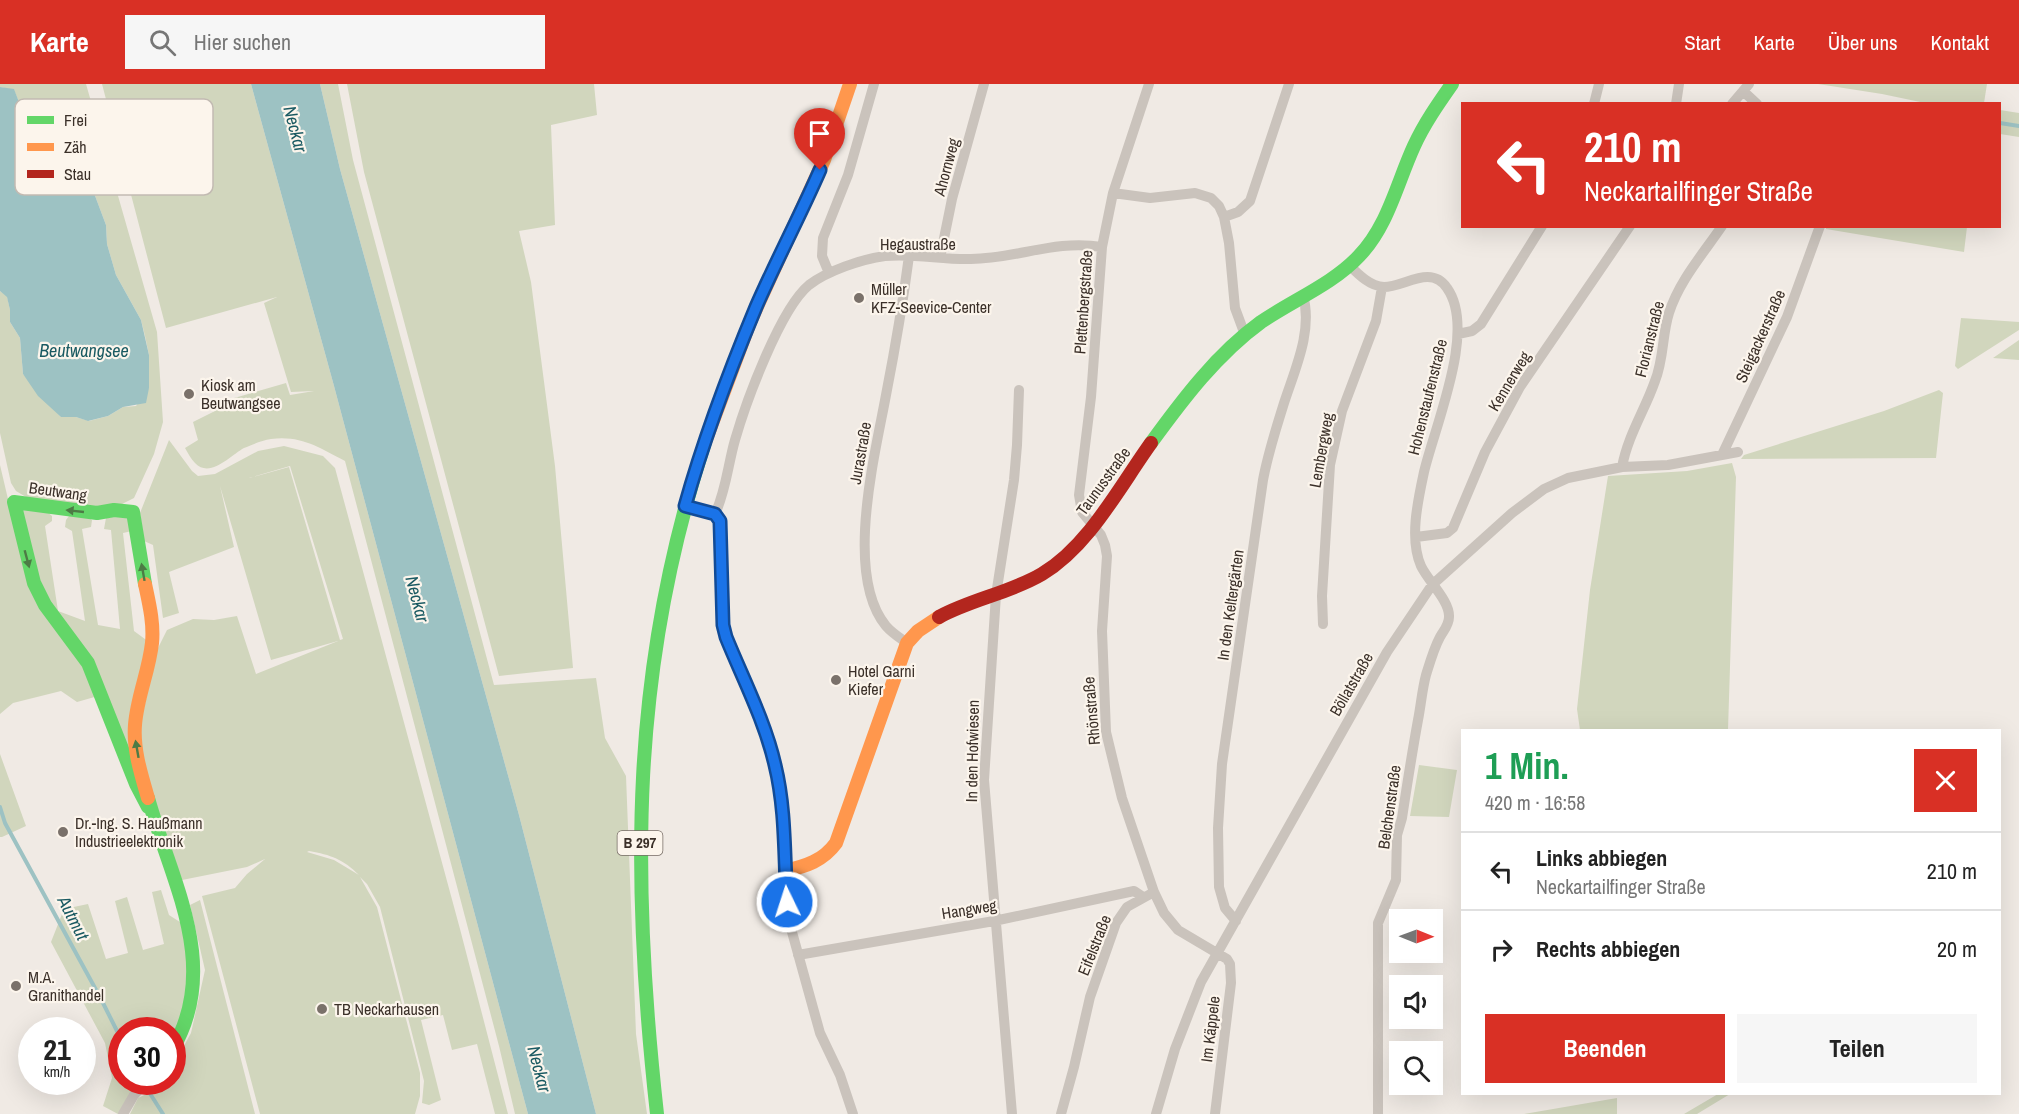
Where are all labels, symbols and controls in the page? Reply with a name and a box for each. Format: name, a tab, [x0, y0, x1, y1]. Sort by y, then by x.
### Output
search box	[125, 15, 545, 69]
text: Karte	[30, 23, 89, 61]
icon: search	[146, 26, 179, 59]
text: Hier suchen	[194, 27, 291, 57]
text: Start	[1684, 28, 1721, 57]
text: Karte	[1754, 28, 1795, 57]
text: Über uns	[1828, 28, 1898, 57]
text: Kontakt	[1931, 28, 1989, 57]
legend	[15, 99, 213, 195]
water label: Neckar	[277, 103, 314, 156]
pin	[794, 108, 845, 170]
text: Frei	[64, 109, 87, 131]
icon: arrive	[803, 117, 836, 150]
text: 210 m	[1584, 119, 1682, 175]
icon: left	[1485, 126, 1563, 204]
street label: Ahornweg	[927, 135, 964, 199]
text: Zäh	[64, 136, 87, 158]
text: Stau	[64, 163, 91, 185]
text: Neckartailfinger Straße	[1584, 173, 1813, 209]
street label: Hegaustraße	[880, 233, 956, 255]
street label: Plettenbergstraße	[1068, 249, 1098, 355]
place label: Müller KFZ-Seevice-Center	[871, 278, 992, 318]
street label: Steigackerstraße	[1730, 286, 1790, 386]
marker: Müller KFZ-Seevice-Center	[852, 291, 866, 305]
street label: Florianstraße	[1629, 298, 1669, 380]
street label: Hohenstaufenstraße	[1402, 337, 1452, 457]
water label: Beutwangsee	[39, 338, 129, 363]
street label: Kennerweg	[1482, 346, 1536, 415]
place label: Kiosk am Beutwangsee	[201, 374, 281, 414]
marker: Kiosk am Beutwangsee	[182, 387, 196, 401]
street label: Lembergweg	[1304, 410, 1339, 489]
street label: Jurastraße	[844, 420, 876, 486]
street label: Taunusstraße	[1071, 442, 1135, 520]
street label: Beutwang	[28, 476, 89, 506]
one-way arrow	[65, 506, 84, 516]
street label: In den Keltergärten	[1211, 548, 1249, 662]
one-way arrow	[23, 550, 33, 569]
one-way arrow	[139, 562, 148, 581]
water label: Neckar	[399, 573, 436, 626]
street label: Böllatstraße	[1324, 648, 1378, 720]
place label: Hotel Garni Kiefer	[848, 660, 915, 700]
marker: Hotel Garni Kiefer	[829, 673, 843, 687]
street label: Rhönstraße	[1077, 676, 1105, 746]
street label: In den Hofwiesen	[960, 700, 984, 802]
one-way arrow	[132, 740, 141, 759]
text: 1 Min.	[1485, 742, 1569, 790]
button: close	[1914, 749, 1977, 812]
street label: Belchenstraße	[1372, 764, 1406, 850]
text: 420 m · 16:58	[1485, 789, 1585, 816]
place label: Dr.-Ing. S. Haußmann Industrieelektronik	[75, 812, 203, 852]
marker: Dr.-Ing. S. Haußmann Industrieelektronik	[56, 825, 70, 839]
road number: B 297	[618, 831, 662, 855]
text: Links abbiegen	[1536, 843, 1667, 873]
icon: left	[1485, 855, 1518, 888]
text: 210 m	[1927, 856, 1977, 886]
position arrow	[755, 870, 819, 934]
text: Neckartailfinger Straße	[1536, 873, 1706, 900]
water label: Autmut	[51, 890, 96, 945]
street label: Hangweg	[940, 894, 999, 924]
north arrow	[1389, 909, 1443, 963]
map controls	[1389, 909, 1443, 1095]
street label: Eifelstraße	[1072, 911, 1116, 979]
icon: right	[1485, 933, 1518, 966]
text: Rechts abbiegen	[1536, 934, 1680, 964]
text: 20 m	[1937, 934, 1977, 964]
place label: M.A. Granithandel	[28, 966, 104, 1006]
button: sound	[1389, 975, 1443, 1029]
marker: M.A. Granithandel	[9, 979, 23, 993]
street label: Im Käppele	[1195, 995, 1225, 1063]
place label: TB Neckarhausen	[334, 998, 439, 1020]
marker: TB Neckarhausen	[315, 1002, 329, 1016]
button: Beenden	[1485, 1014, 1725, 1083]
button: Teilen	[1737, 1014, 1977, 1083]
speed limit sign: 30	[108, 1017, 186, 1095]
text: 21	[43, 1029, 71, 1069]
button: search	[1389, 1041, 1443, 1095]
water label: Neckar	[521, 1043, 558, 1096]
text: km/h	[44, 1061, 70, 1082]

